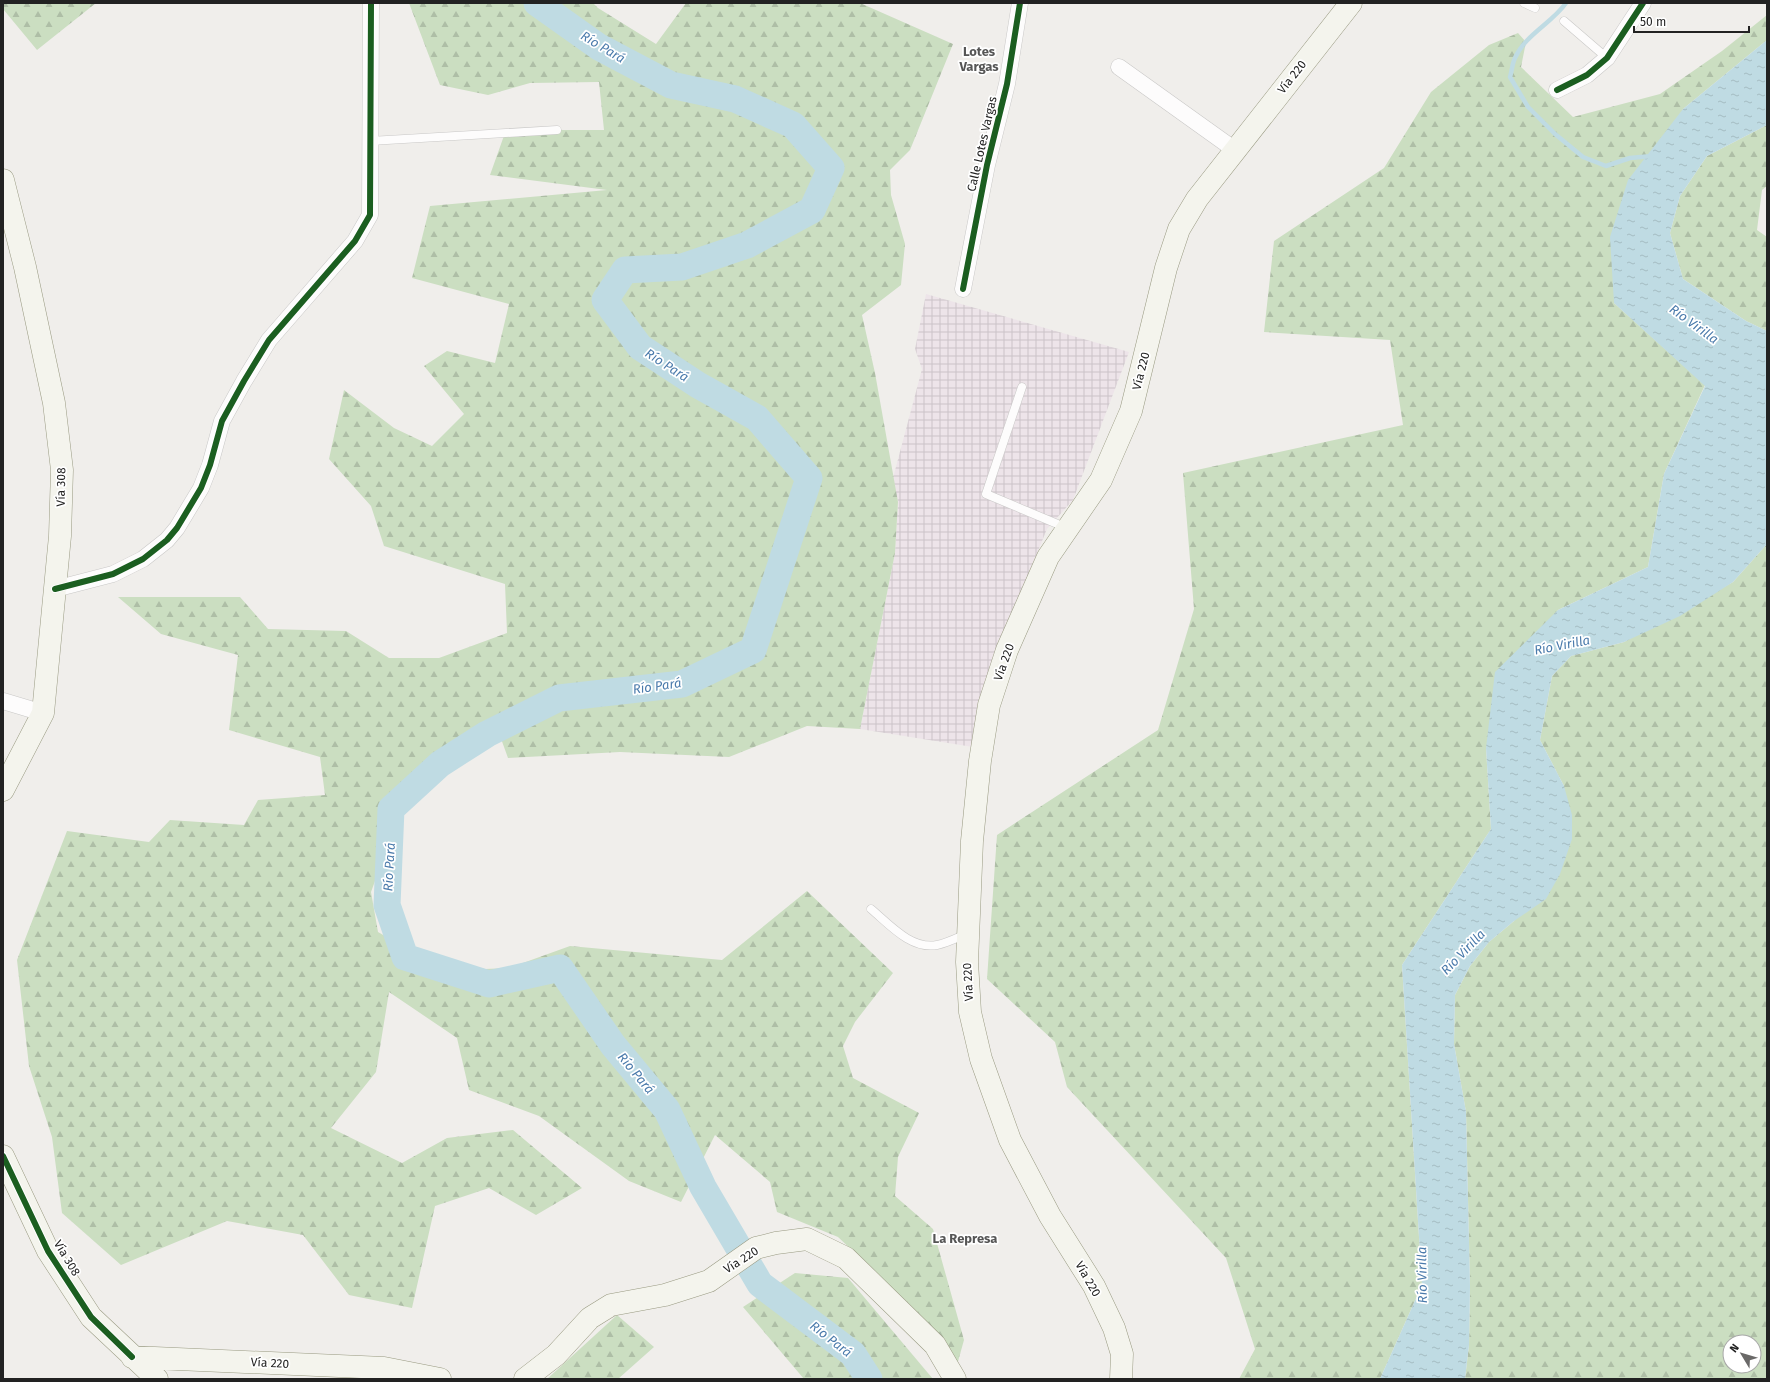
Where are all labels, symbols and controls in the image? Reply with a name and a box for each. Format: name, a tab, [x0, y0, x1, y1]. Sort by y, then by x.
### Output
scale bar	[1634, 8, 1749, 34]
text: 50 m	[1640, 15, 1666, 29]
water label: Río Pará	[578, 28, 628, 66]
district label: Lotes Vargas	[958, 44, 999, 74]
street label: Vía 220	[1275, 57, 1310, 96]
street label: Calle Lotes Vargas	[964, 95, 1000, 193]
water label: Río Virilla	[1667, 301, 1721, 347]
water label: Río Pará	[642, 345, 692, 385]
street label: Vía 220	[1130, 350, 1153, 391]
street label: Vía 308	[54, 467, 68, 507]
water label: Río Virilla	[1533, 632, 1591, 658]
street label: Vía 220	[991, 641, 1017, 682]
water label: Río Pará	[632, 675, 682, 697]
water label: Río Pará	[380, 842, 398, 892]
water label: Río Virilla	[1438, 926, 1488, 978]
street label: Vía 220	[960, 962, 976, 1002]
water label: Río Pará	[615, 1050, 657, 1096]
district label: La Represa	[933, 1231, 997, 1246]
street label: Vía 308	[51, 1238, 83, 1279]
street label: Vía 220	[721, 1243, 761, 1276]
water label: Río Virilla	[1414, 1247, 1430, 1303]
street label: Vía 220	[1072, 1259, 1104, 1299]
water label: Río Pará	[807, 1318, 855, 1360]
north arrow	[1722, 1334, 1762, 1374]
text: N	[1727, 1341, 1742, 1355]
street label: Vía 220	[250, 1355, 290, 1371]

